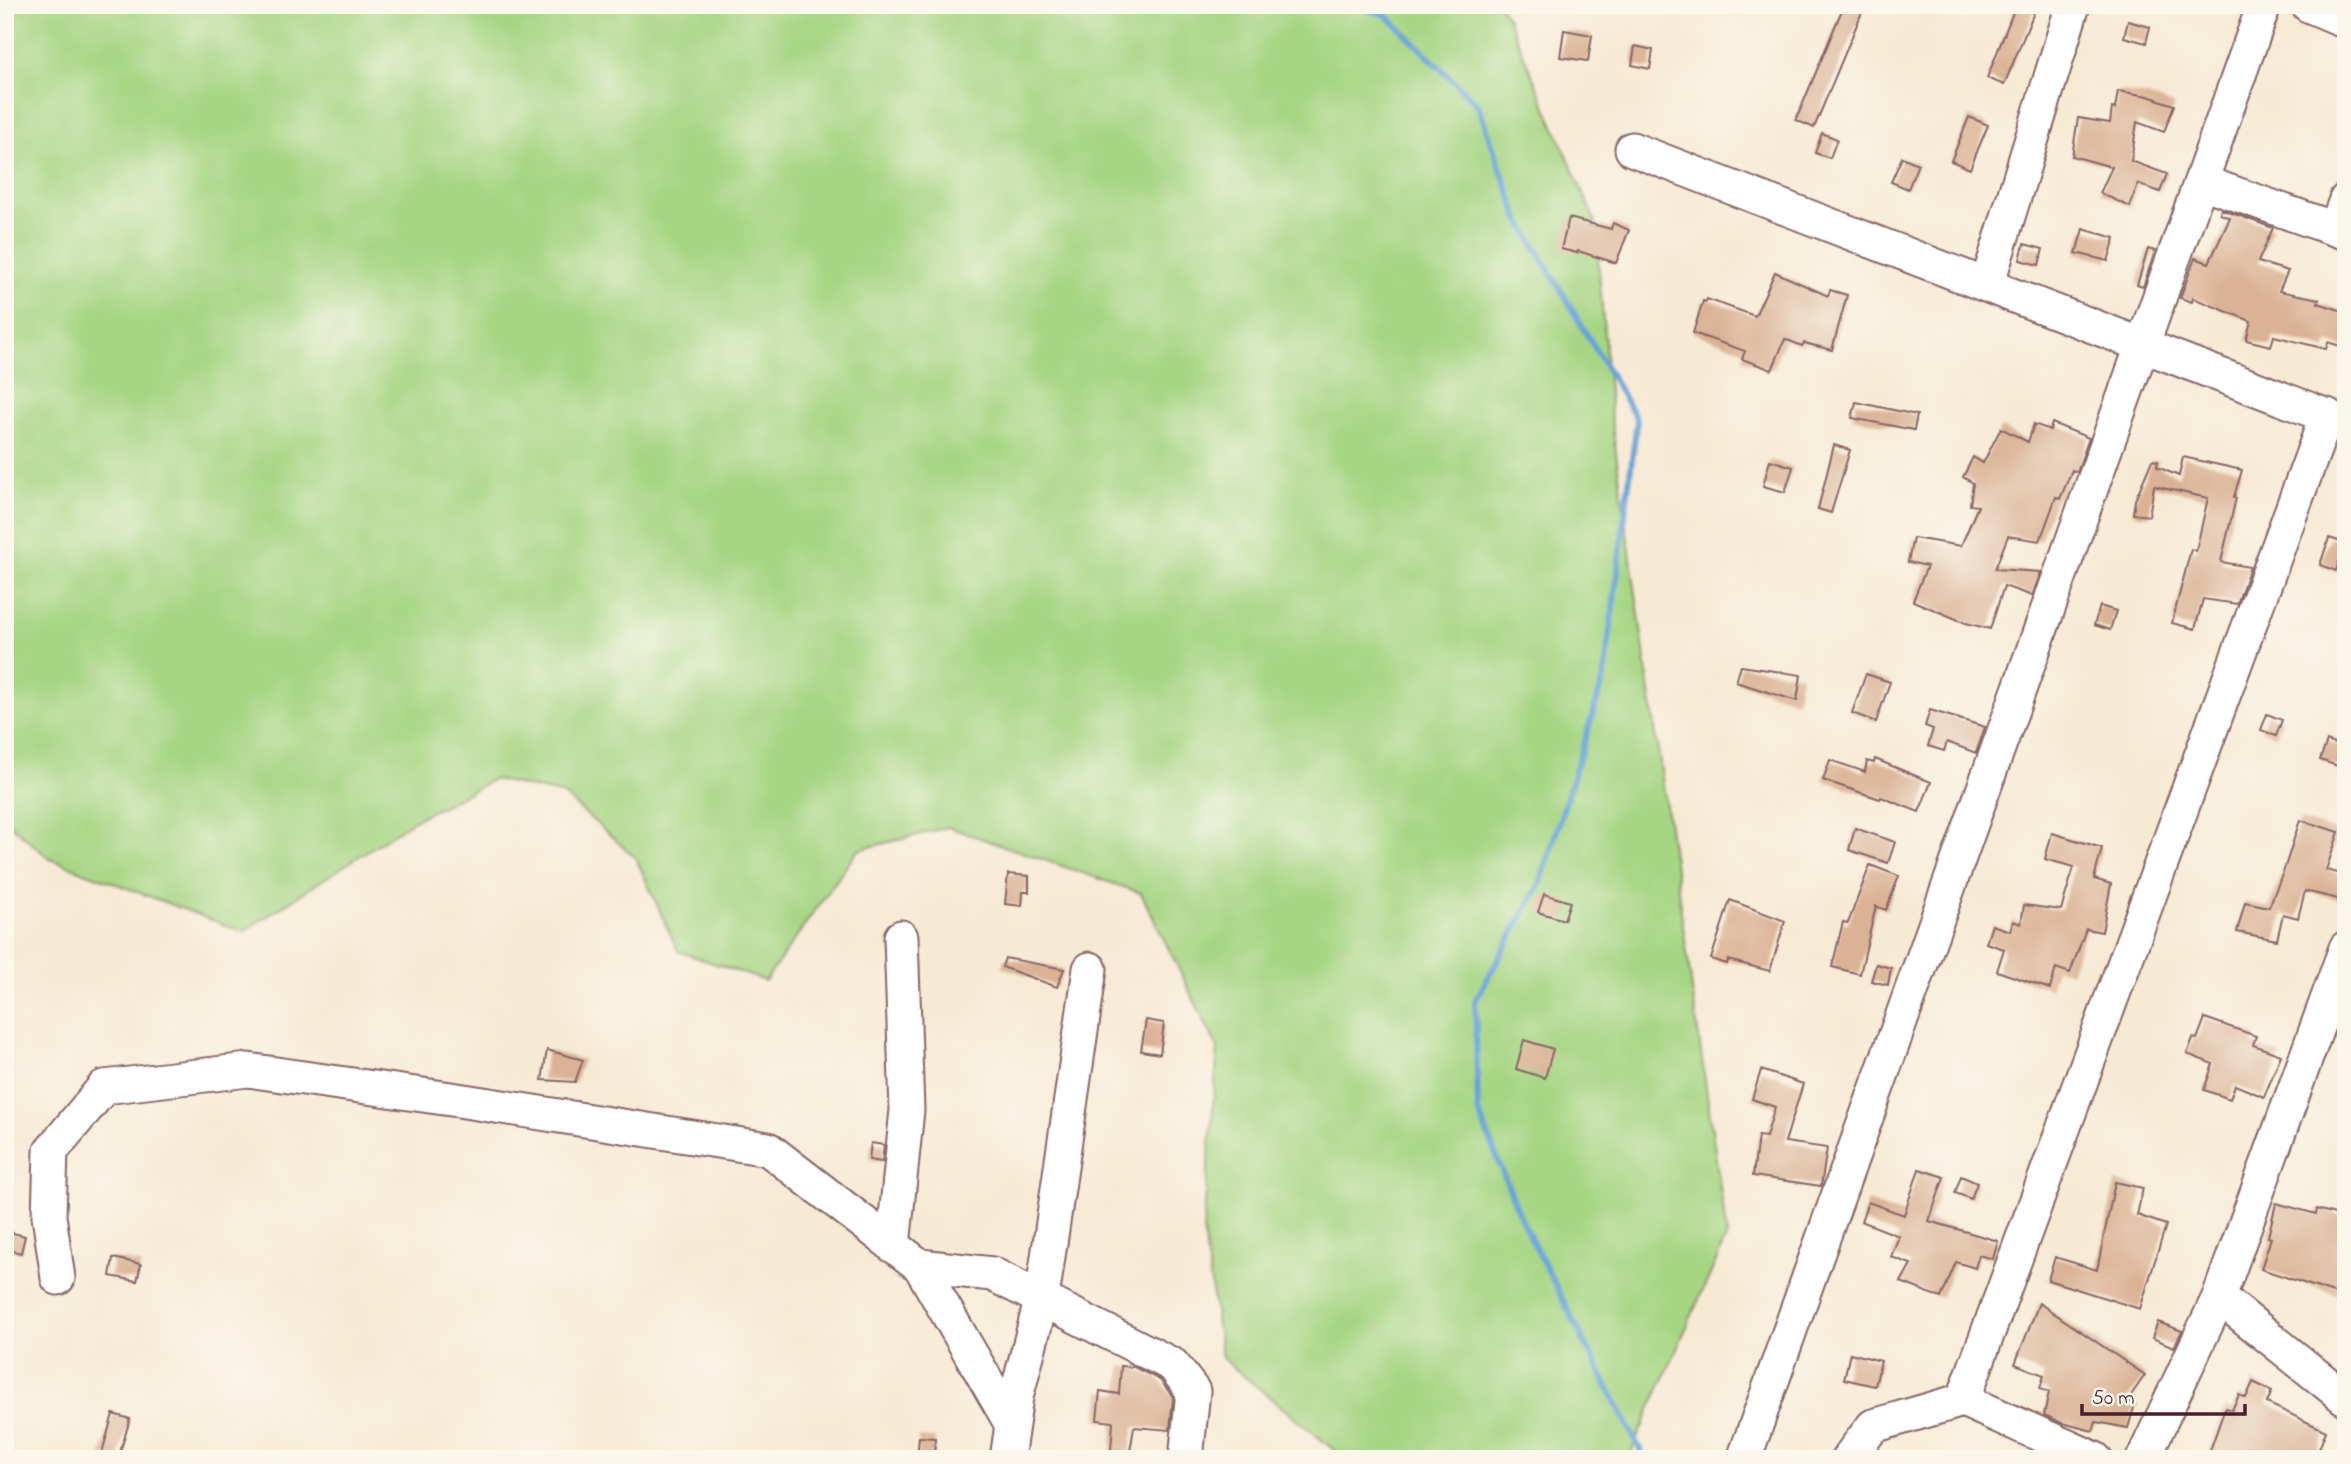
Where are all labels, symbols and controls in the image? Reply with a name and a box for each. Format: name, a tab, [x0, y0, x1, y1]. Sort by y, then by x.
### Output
scale bar	[2082, 1373, 2244, 1417]
text: 50 m	[2092, 1384, 2135, 1414]

